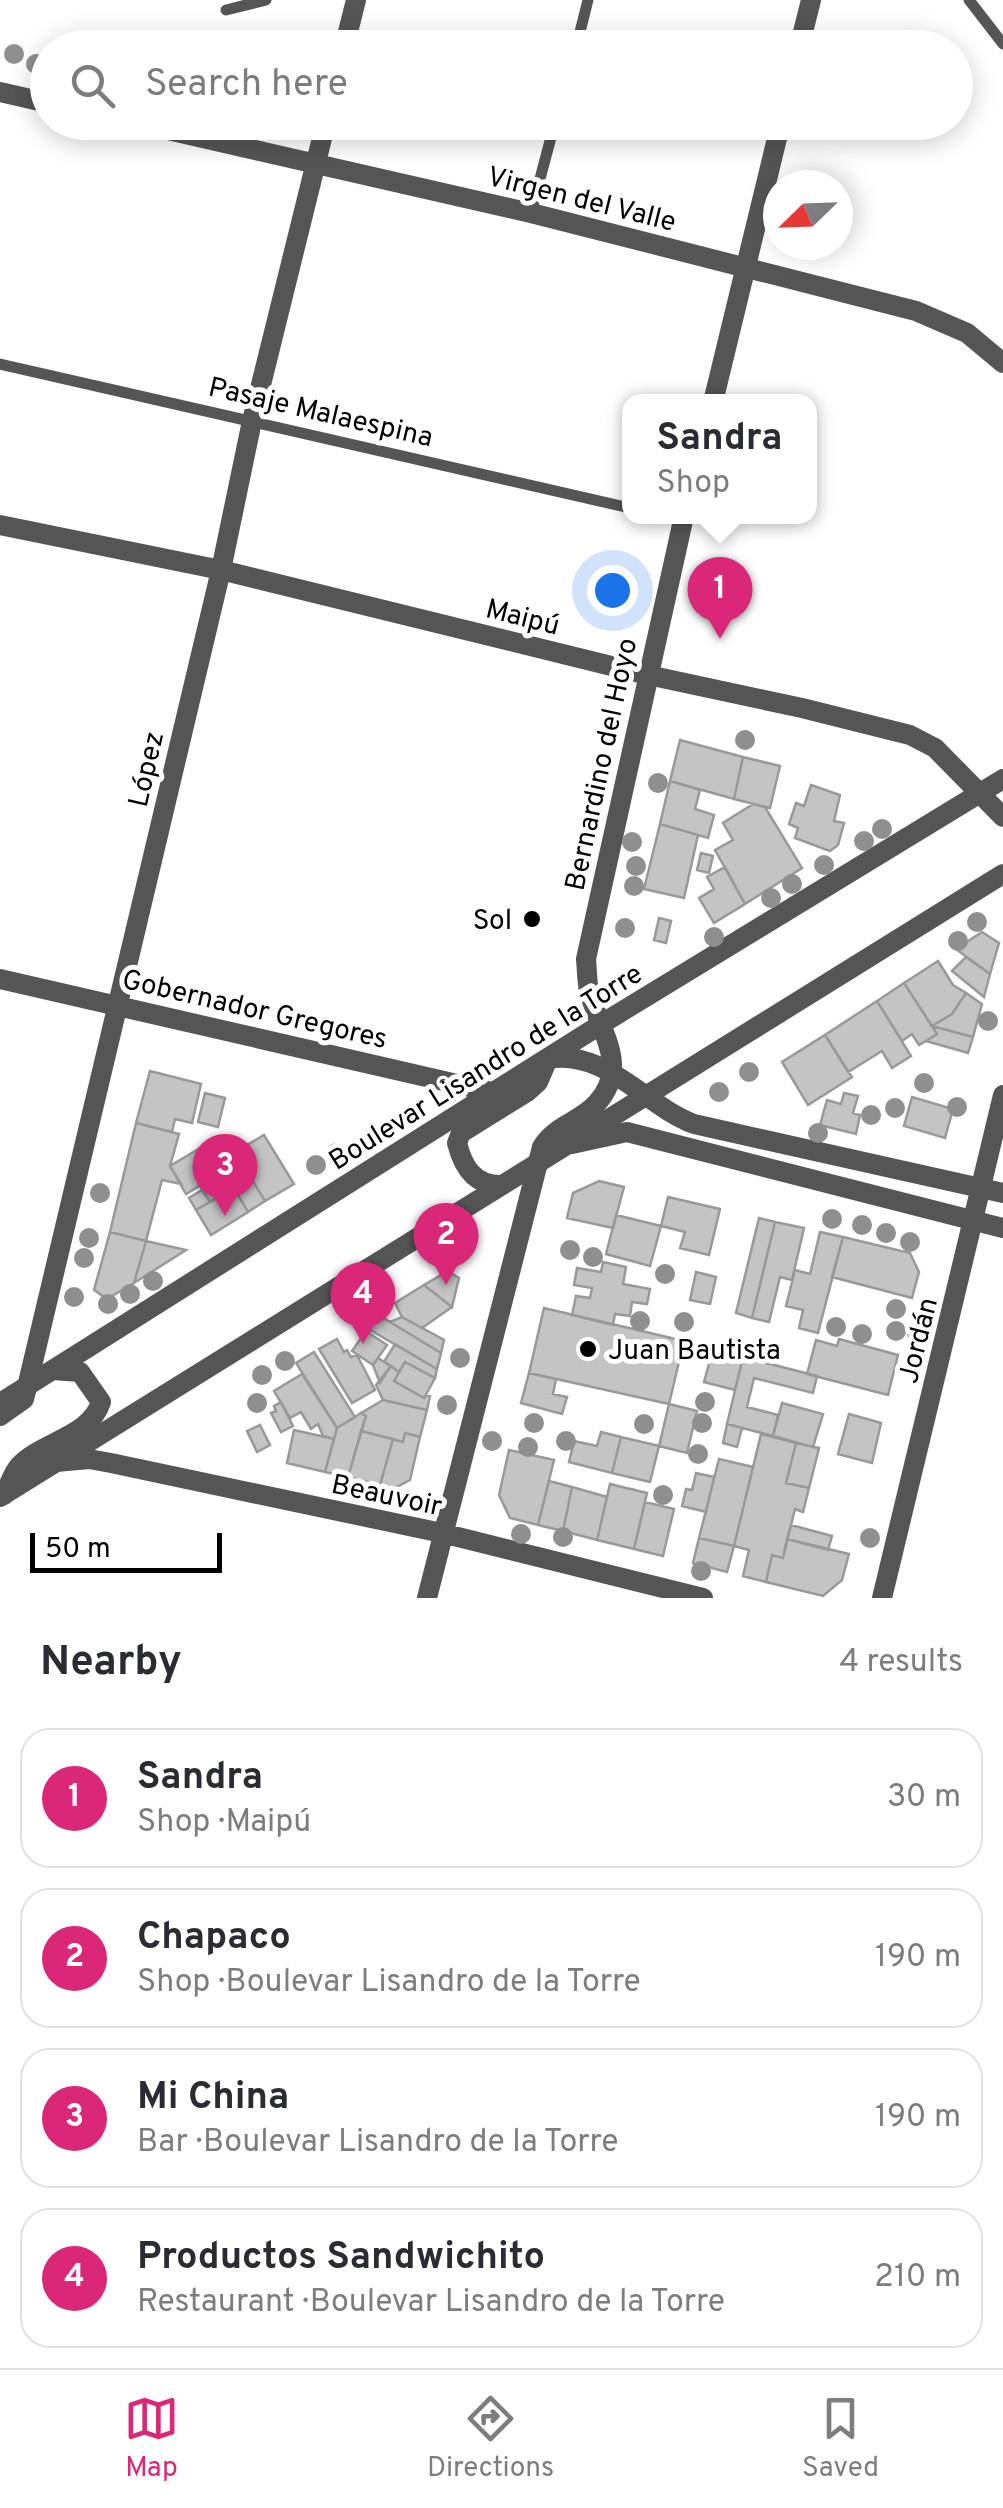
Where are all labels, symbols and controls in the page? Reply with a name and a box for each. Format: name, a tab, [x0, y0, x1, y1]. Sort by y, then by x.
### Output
search box	[30, 30, 973, 140]
icon: search	[65, 58, 120, 113]
text: Search here	[145, 61, 348, 110]
street label: Virgen del Valle	[483, 160, 679, 242]
north arrow	[763, 170, 853, 260]
street label: Pasaje Malaespina	[205, 371, 436, 457]
popup	[622, 394, 817, 524]
text: Sandra	[657, 415, 782, 464]
text: Shop	[657, 464, 730, 504]
pin: 1	[688, 556, 752, 639]
your location	[587, 565, 638, 616]
street label: Maipú	[481, 592, 563, 645]
street label: Bernardino del Hoyo	[559, 635, 647, 894]
street label: López	[122, 728, 174, 811]
place label: Sol	[473, 904, 512, 940]
marker: Sol	[521, 908, 543, 930]
street label: Boulevar Lisandro de la Torre	[323, 957, 650, 1180]
street label: Gobernador Gregores	[118, 963, 390, 1059]
pin: 3	[192, 1134, 258, 1216]
pin: 2	[414, 1202, 478, 1285]
pin: 4	[330, 1262, 396, 1344]
street label: Jordán	[892, 1294, 948, 1387]
place label: Juan Bautista	[608, 1334, 781, 1370]
marker: Juan Bautista	[577, 1338, 599, 1360]
street label: Beauvoir	[328, 1468, 445, 1526]
scale bar	[30, 1528, 222, 1572]
text: 50 m	[45, 1532, 111, 1568]
text: Nearby	[40, 1637, 182, 1690]
text: 4 results	[839, 1643, 963, 1683]
text: Sandra	[137, 1754, 263, 1803]
text: 1	[68, 1778, 81, 1818]
text: 30 m	[887, 1778, 961, 1818]
text: Shop · Maipú	[137, 1803, 311, 1843]
text: Chapaco	[137, 1914, 291, 1963]
text: 2	[65, 1938, 84, 1978]
text: 190 m	[875, 1938, 961, 1978]
text: Shop · Boulevar Lisandro de la Torre	[137, 1963, 641, 2003]
text: Mi China	[137, 2074, 289, 2123]
text: 3	[65, 2098, 84, 2138]
text: 190 m	[875, 2098, 961, 2138]
text: Bar · Boulevar Lisandro de la Torre	[137, 2123, 618, 2163]
text: Productos Sandwichito	[137, 2234, 545, 2283]
text: 4	[64, 2258, 85, 2298]
text: 210 m	[874, 2258, 961, 2298]
text: Restaurant · Boulevar Lisandro de la Torre	[137, 2283, 725, 2323]
tab: Map	[124, 2391, 179, 2487]
tab: Directions	[427, 2391, 554, 2487]
tab: Saved	[802, 2391, 879, 2487]

